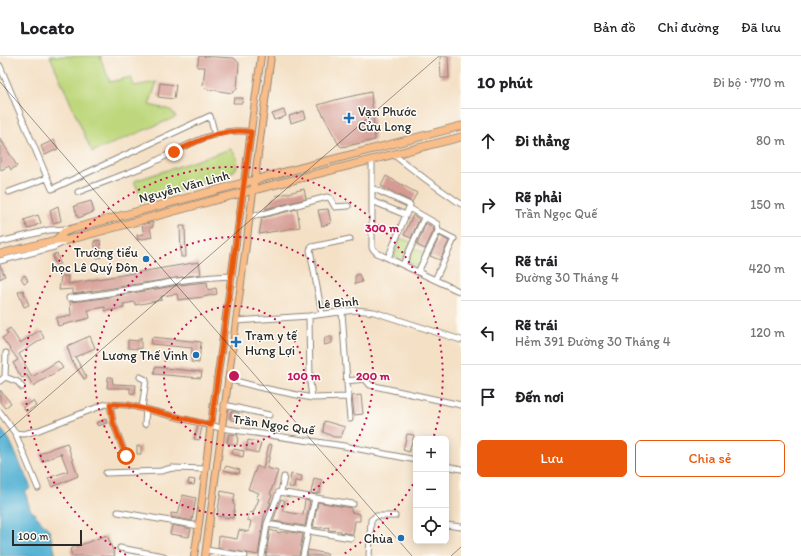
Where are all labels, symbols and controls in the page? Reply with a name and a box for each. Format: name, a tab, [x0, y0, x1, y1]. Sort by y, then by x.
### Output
text: Locato	[20, 16, 74, 39]
text: Bản đồ	[593, 19, 636, 36]
text: Chỉ đường	[658, 19, 719, 36]
text: Đã lưu	[741, 19, 781, 36]
text: 10 phút	[477, 72, 533, 92]
text: Đi bộ · 770 m	[713, 75, 785, 90]
place label: Vạn Phước Cửu Long	[358, 104, 417, 134]
marker: Vạn Phước Cửu Long	[343, 112, 355, 124]
icon: ahead	[477, 130, 499, 152]
text: Đi thẳng	[515, 132, 570, 150]
text: 80 m	[756, 133, 785, 148]
route end	[165, 143, 183, 161]
street label: Nguyễn Văn Linh	[137, 167, 231, 206]
text: Rẽ phải	[515, 188, 562, 206]
icon: right	[477, 194, 499, 216]
text: 150 m	[750, 197, 785, 212]
text: Trần Ngọc Quế	[515, 206, 597, 221]
text: 300 m	[365, 221, 400, 235]
place label: Trường tiểu học Lê Quý Đôn	[51, 245, 139, 275]
text: Rẽ trái	[515, 252, 558, 270]
marker: Trường tiểu học Lê Quý Đôn	[141, 254, 151, 264]
icon: left	[477, 258, 499, 280]
text: 420 m	[748, 261, 785, 276]
text: Đường 30 Tháng 4	[515, 270, 619, 285]
street label: Lê Bình	[317, 293, 360, 312]
text: Rẽ trái	[515, 316, 558, 334]
icon: left	[477, 322, 499, 344]
text: 120 m	[750, 325, 785, 340]
place label: Trạm y tế Hưng Lợi	[245, 328, 298, 358]
text: Hẻm 391 Đường 30 Tháng 4	[515, 334, 671, 349]
marker: Trạm y tế Hưng Lợi	[230, 336, 242, 348]
place label: Lương Thế Vinh	[102, 348, 188, 363]
marker: Lương Thế Vinh	[191, 350, 201, 360]
centre of rings	[227, 369, 241, 383]
text: 100 m	[287, 369, 321, 383]
text: 200 m	[356, 369, 391, 383]
icon: arrive	[477, 386, 499, 408]
text: Đến nơi	[515, 388, 564, 406]
street label: Trần Ngọc Quế	[232, 411, 317, 438]
map controls	[413, 436, 449, 544]
button: +	[413, 436, 449, 472]
button: Lưu	[477, 440, 627, 477]
button: Chia sẻ	[635, 440, 785, 477]
route start	[117, 447, 135, 465]
button: −	[413, 472, 449, 508]
button: locate	[413, 508, 449, 544]
scale bar	[12, 528, 82, 547]
text: 100 m	[18, 530, 48, 543]
place label: Chùa	[364, 531, 393, 546]
marker: Chùa	[396, 533, 406, 543]

